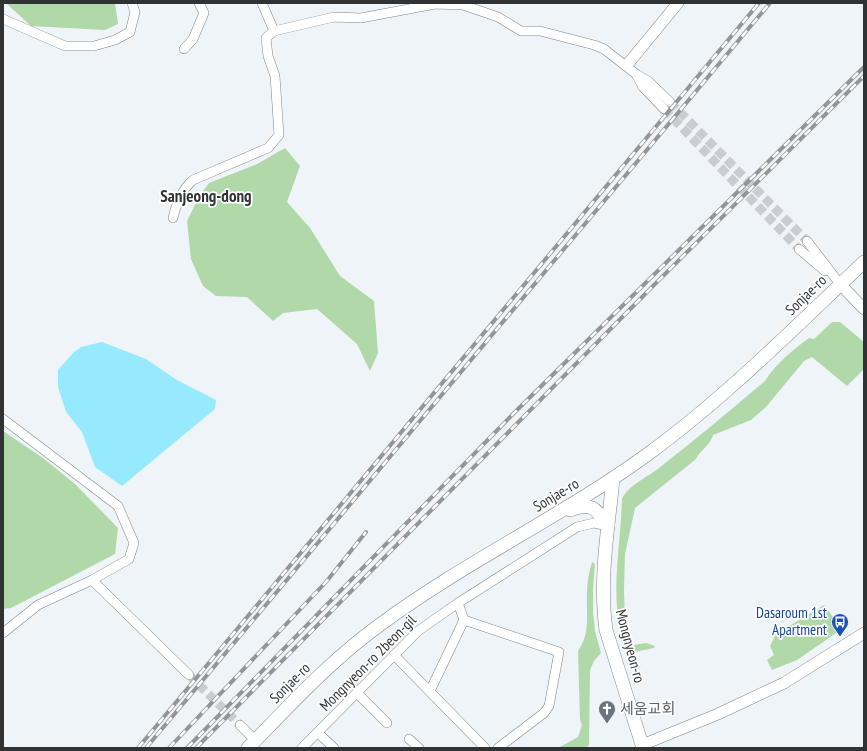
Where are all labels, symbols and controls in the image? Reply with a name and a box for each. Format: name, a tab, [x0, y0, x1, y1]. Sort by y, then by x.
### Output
district label: Sanjeong-dong	[160, 185, 252, 207]
street label: Sonjae-ro	[781, 270, 830, 319]
street label: Sonjae-ro	[529, 474, 582, 516]
place label: Dasaroum 1st Apartment	[756, 603, 827, 639]
street label: Mongnyeon-ro	[612, 607, 649, 685]
street label: Mongnyeon-ro 2beon-gil	[315, 610, 420, 715]
bus stop icon: Dasaroum 1st Apartment	[830, 612, 850, 637]
street label: Sonjae-ro	[265, 658, 314, 707]
church icon: 세움교회	[597, 699, 617, 724]
place label: 세움교회	[620, 699, 675, 718]

